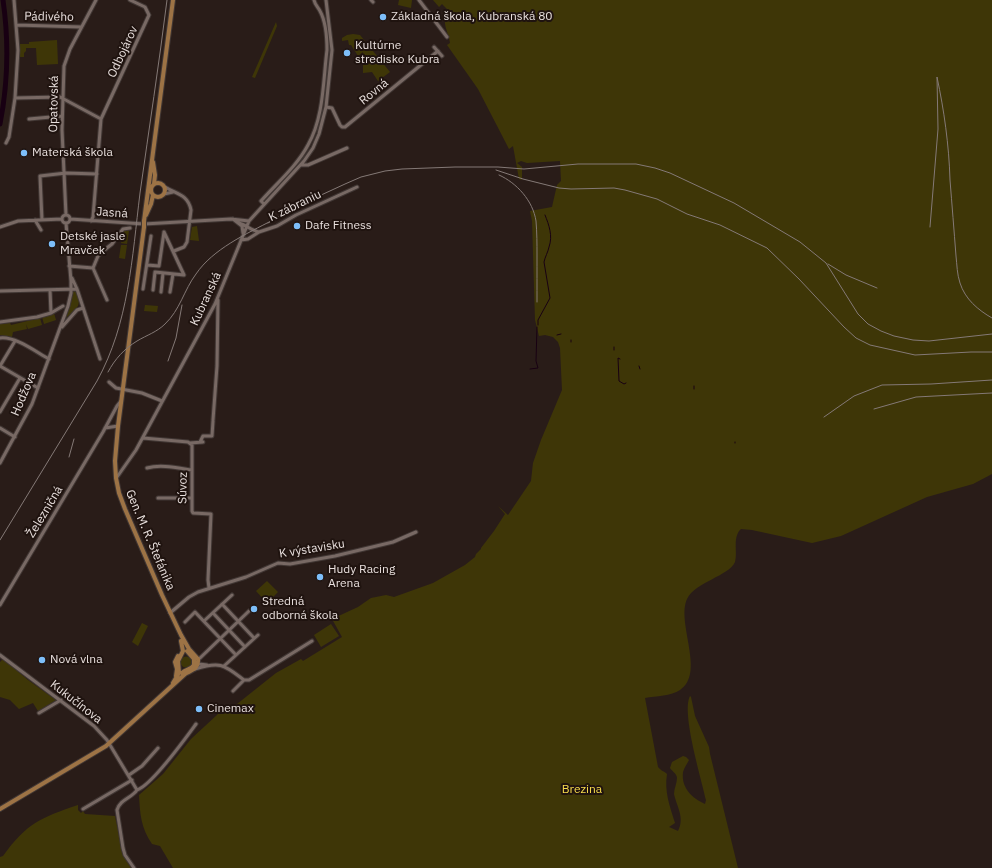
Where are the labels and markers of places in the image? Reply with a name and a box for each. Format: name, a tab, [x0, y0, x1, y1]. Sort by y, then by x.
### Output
place label: Základná škola, Kubranská 80	[391, 10, 553, 24]
marker: Základná škola, Kubranská 80	[378, 12, 388, 22]
place label: Kultúrne stredisko Kubra	[355, 39, 439, 67]
marker: Kultúrne stredisko Kubra	[342, 48, 352, 58]
place label: Materská škola	[32, 146, 113, 160]
marker: Materská škola	[19, 148, 29, 158]
place label: Dafe Fitness	[305, 219, 372, 233]
marker: Dafe Fitness	[292, 221, 302, 231]
place label: Detské jasle Mravček	[60, 230, 125, 258]
marker: Detské jasle Mravček	[47, 239, 57, 249]
place label: Hudy Racing Arena	[328, 563, 395, 591]
marker: Hudy Racing Arena	[315, 572, 325, 582]
place label: Stredná odborná škola	[262, 595, 338, 623]
marker: Stredná odborná škola	[249, 604, 259, 614]
place label: Nová vlna	[50, 653, 103, 667]
marker: Nová vlna	[37, 655, 47, 665]
place label: Cinemax	[207, 702, 254, 716]
marker: Cinemax	[194, 704, 204, 714]

